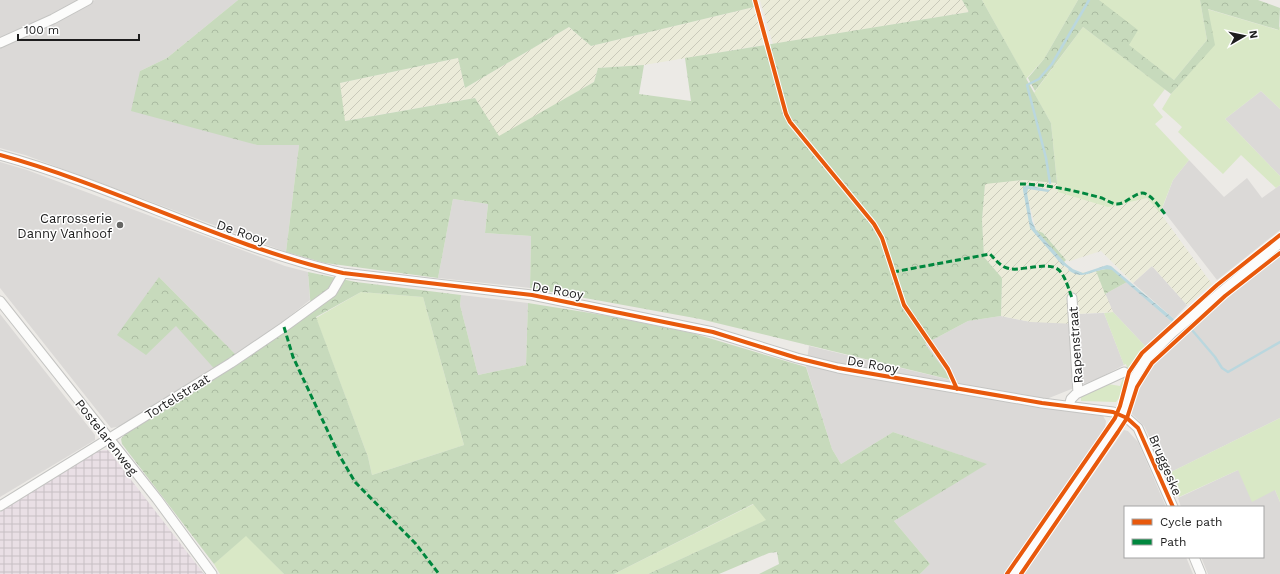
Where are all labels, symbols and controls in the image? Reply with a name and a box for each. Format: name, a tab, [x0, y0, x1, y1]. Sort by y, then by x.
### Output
scale bar	[18, 16, 139, 42]
north arrow	[1224, 16, 1264, 56]
text: 100 m	[24, 23, 59, 37]
text: N	[1246, 29, 1260, 40]
place label: Carrosserie Danny Vanhoof	[17, 211, 112, 241]
street label: De Rooy	[215, 217, 269, 248]
marker: Carrosserie Danny Vanhoof	[115, 220, 125, 230]
street label: De Rooy	[531, 279, 585, 302]
street label: Rapenstraat	[1065, 305, 1086, 384]
street label: De Rooy	[846, 353, 900, 376]
street label: Tortelstraat	[142, 370, 213, 422]
street label: Postelarenweg	[72, 396, 141, 478]
street label: Bruggeske	[1146, 433, 1185, 498]
legend	[1124, 506, 1264, 558]
text: Cycle path	[1160, 515, 1222, 529]
text: Path	[1160, 535, 1186, 549]

